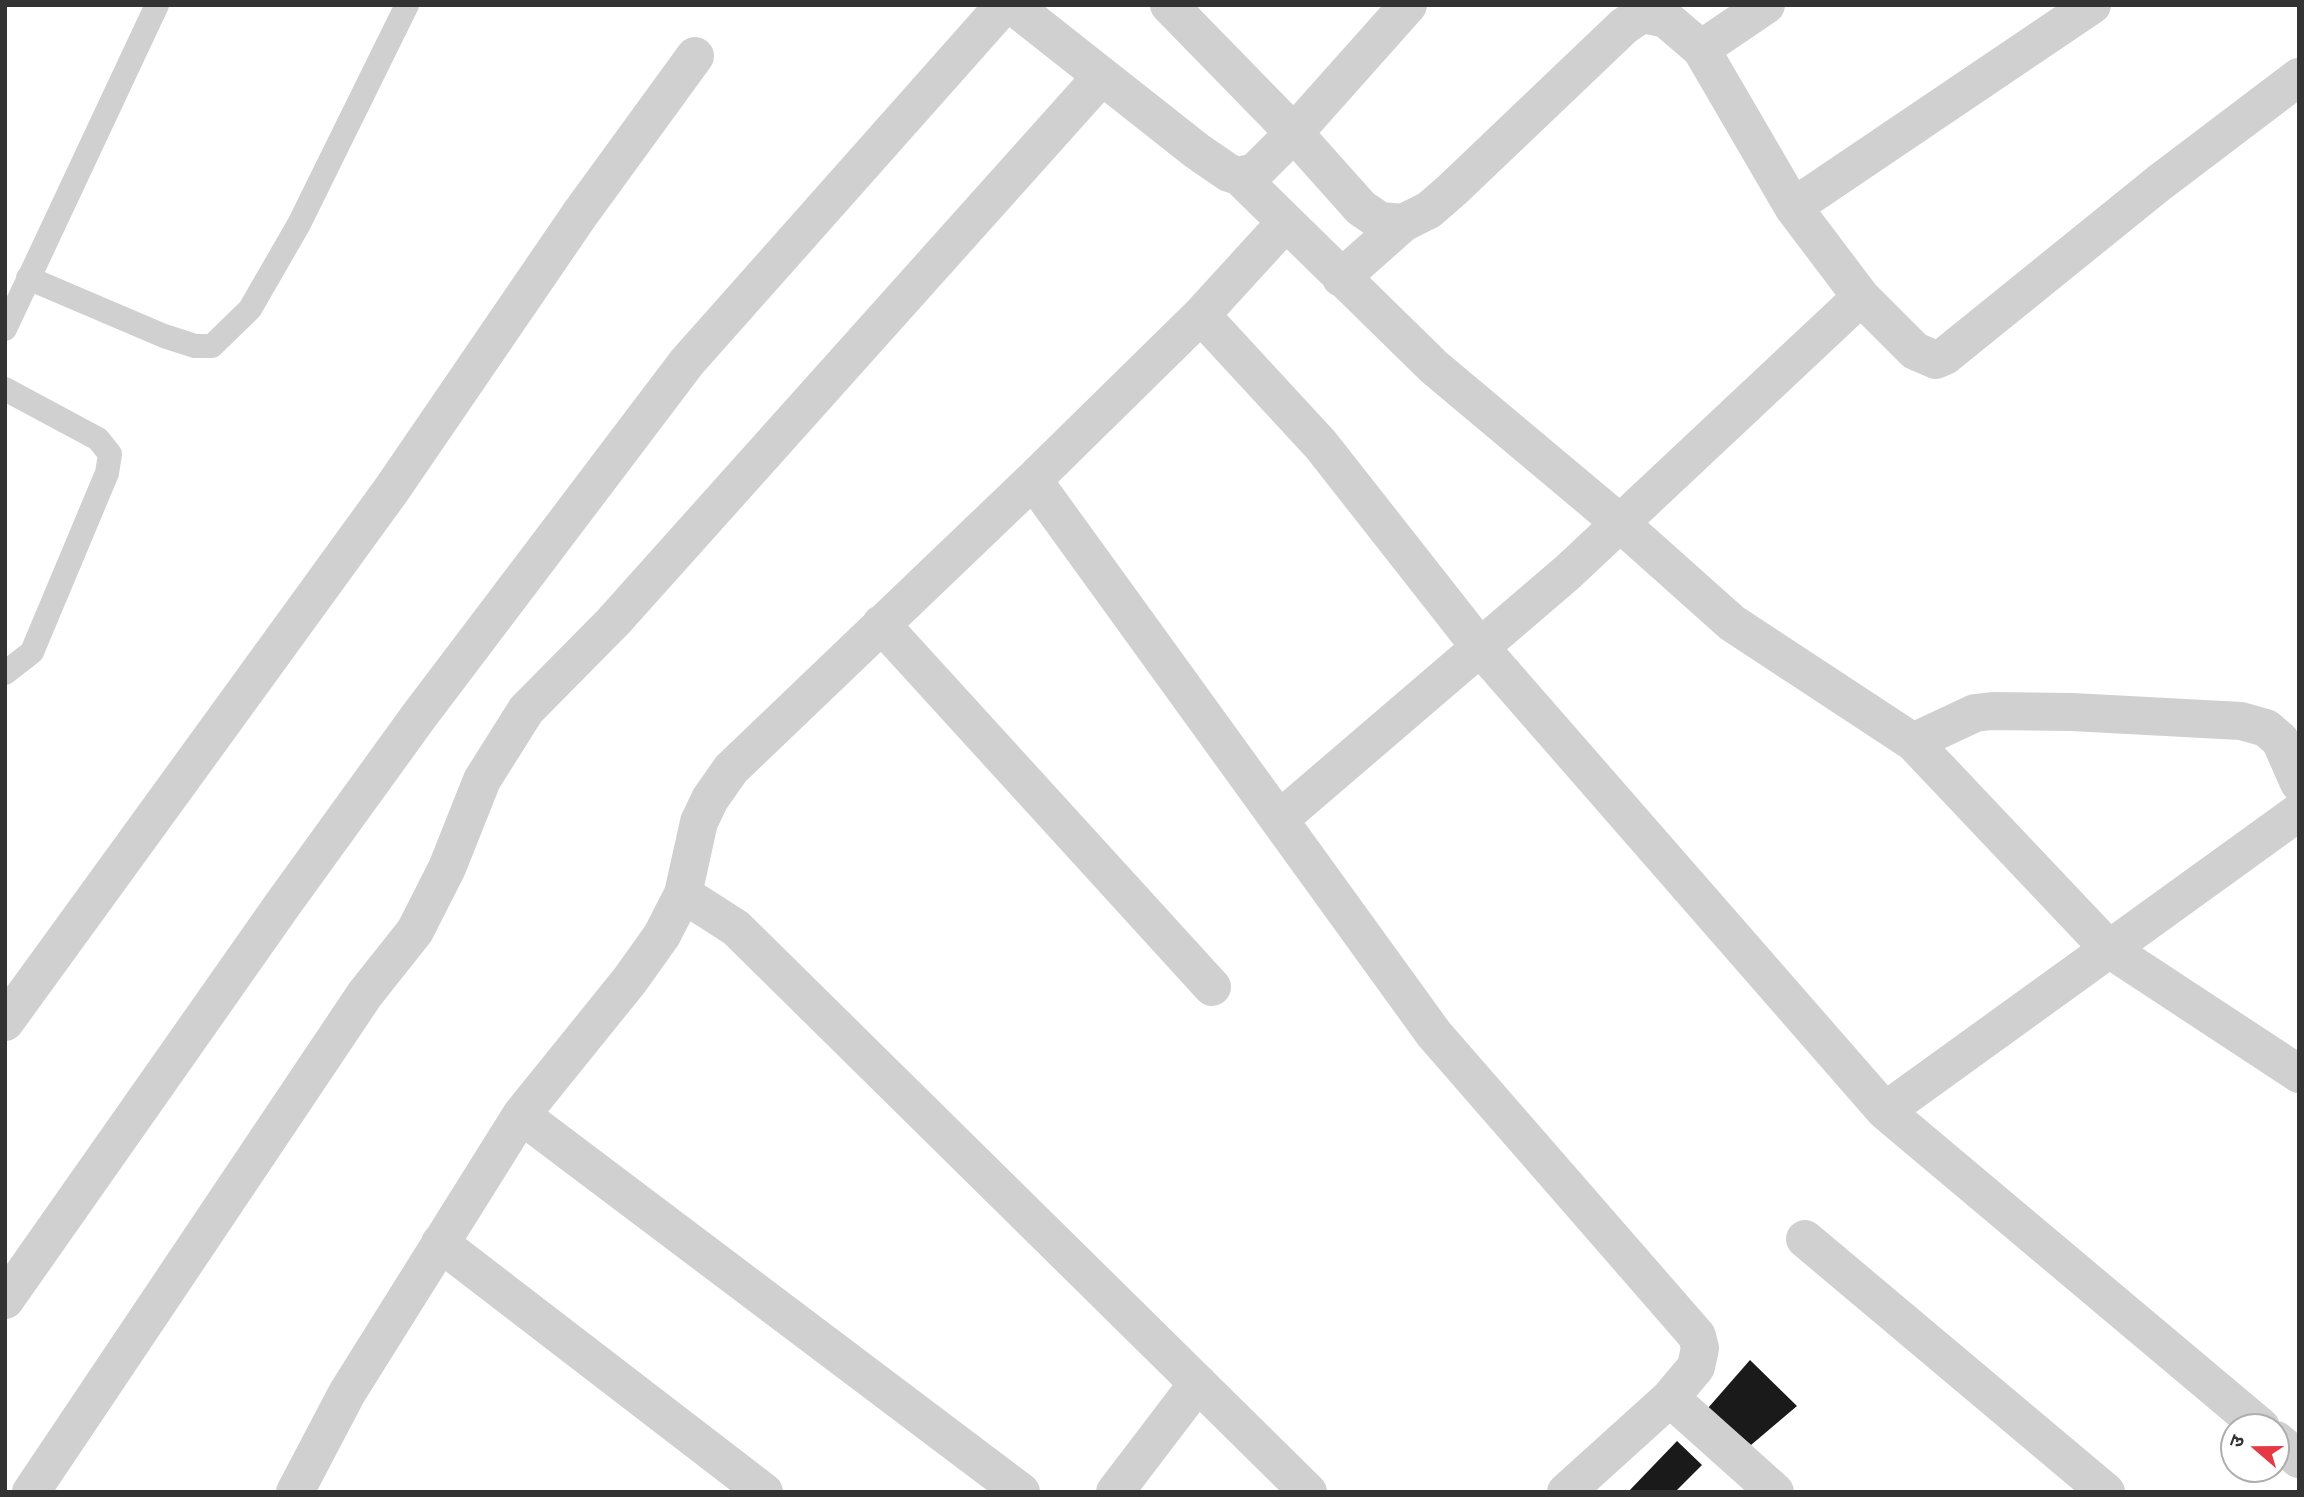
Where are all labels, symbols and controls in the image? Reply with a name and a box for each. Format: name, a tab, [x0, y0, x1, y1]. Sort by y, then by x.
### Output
north arrow	[2220, 1413, 2290, 1483]
text: उ	[2225, 1433, 2248, 1450]

